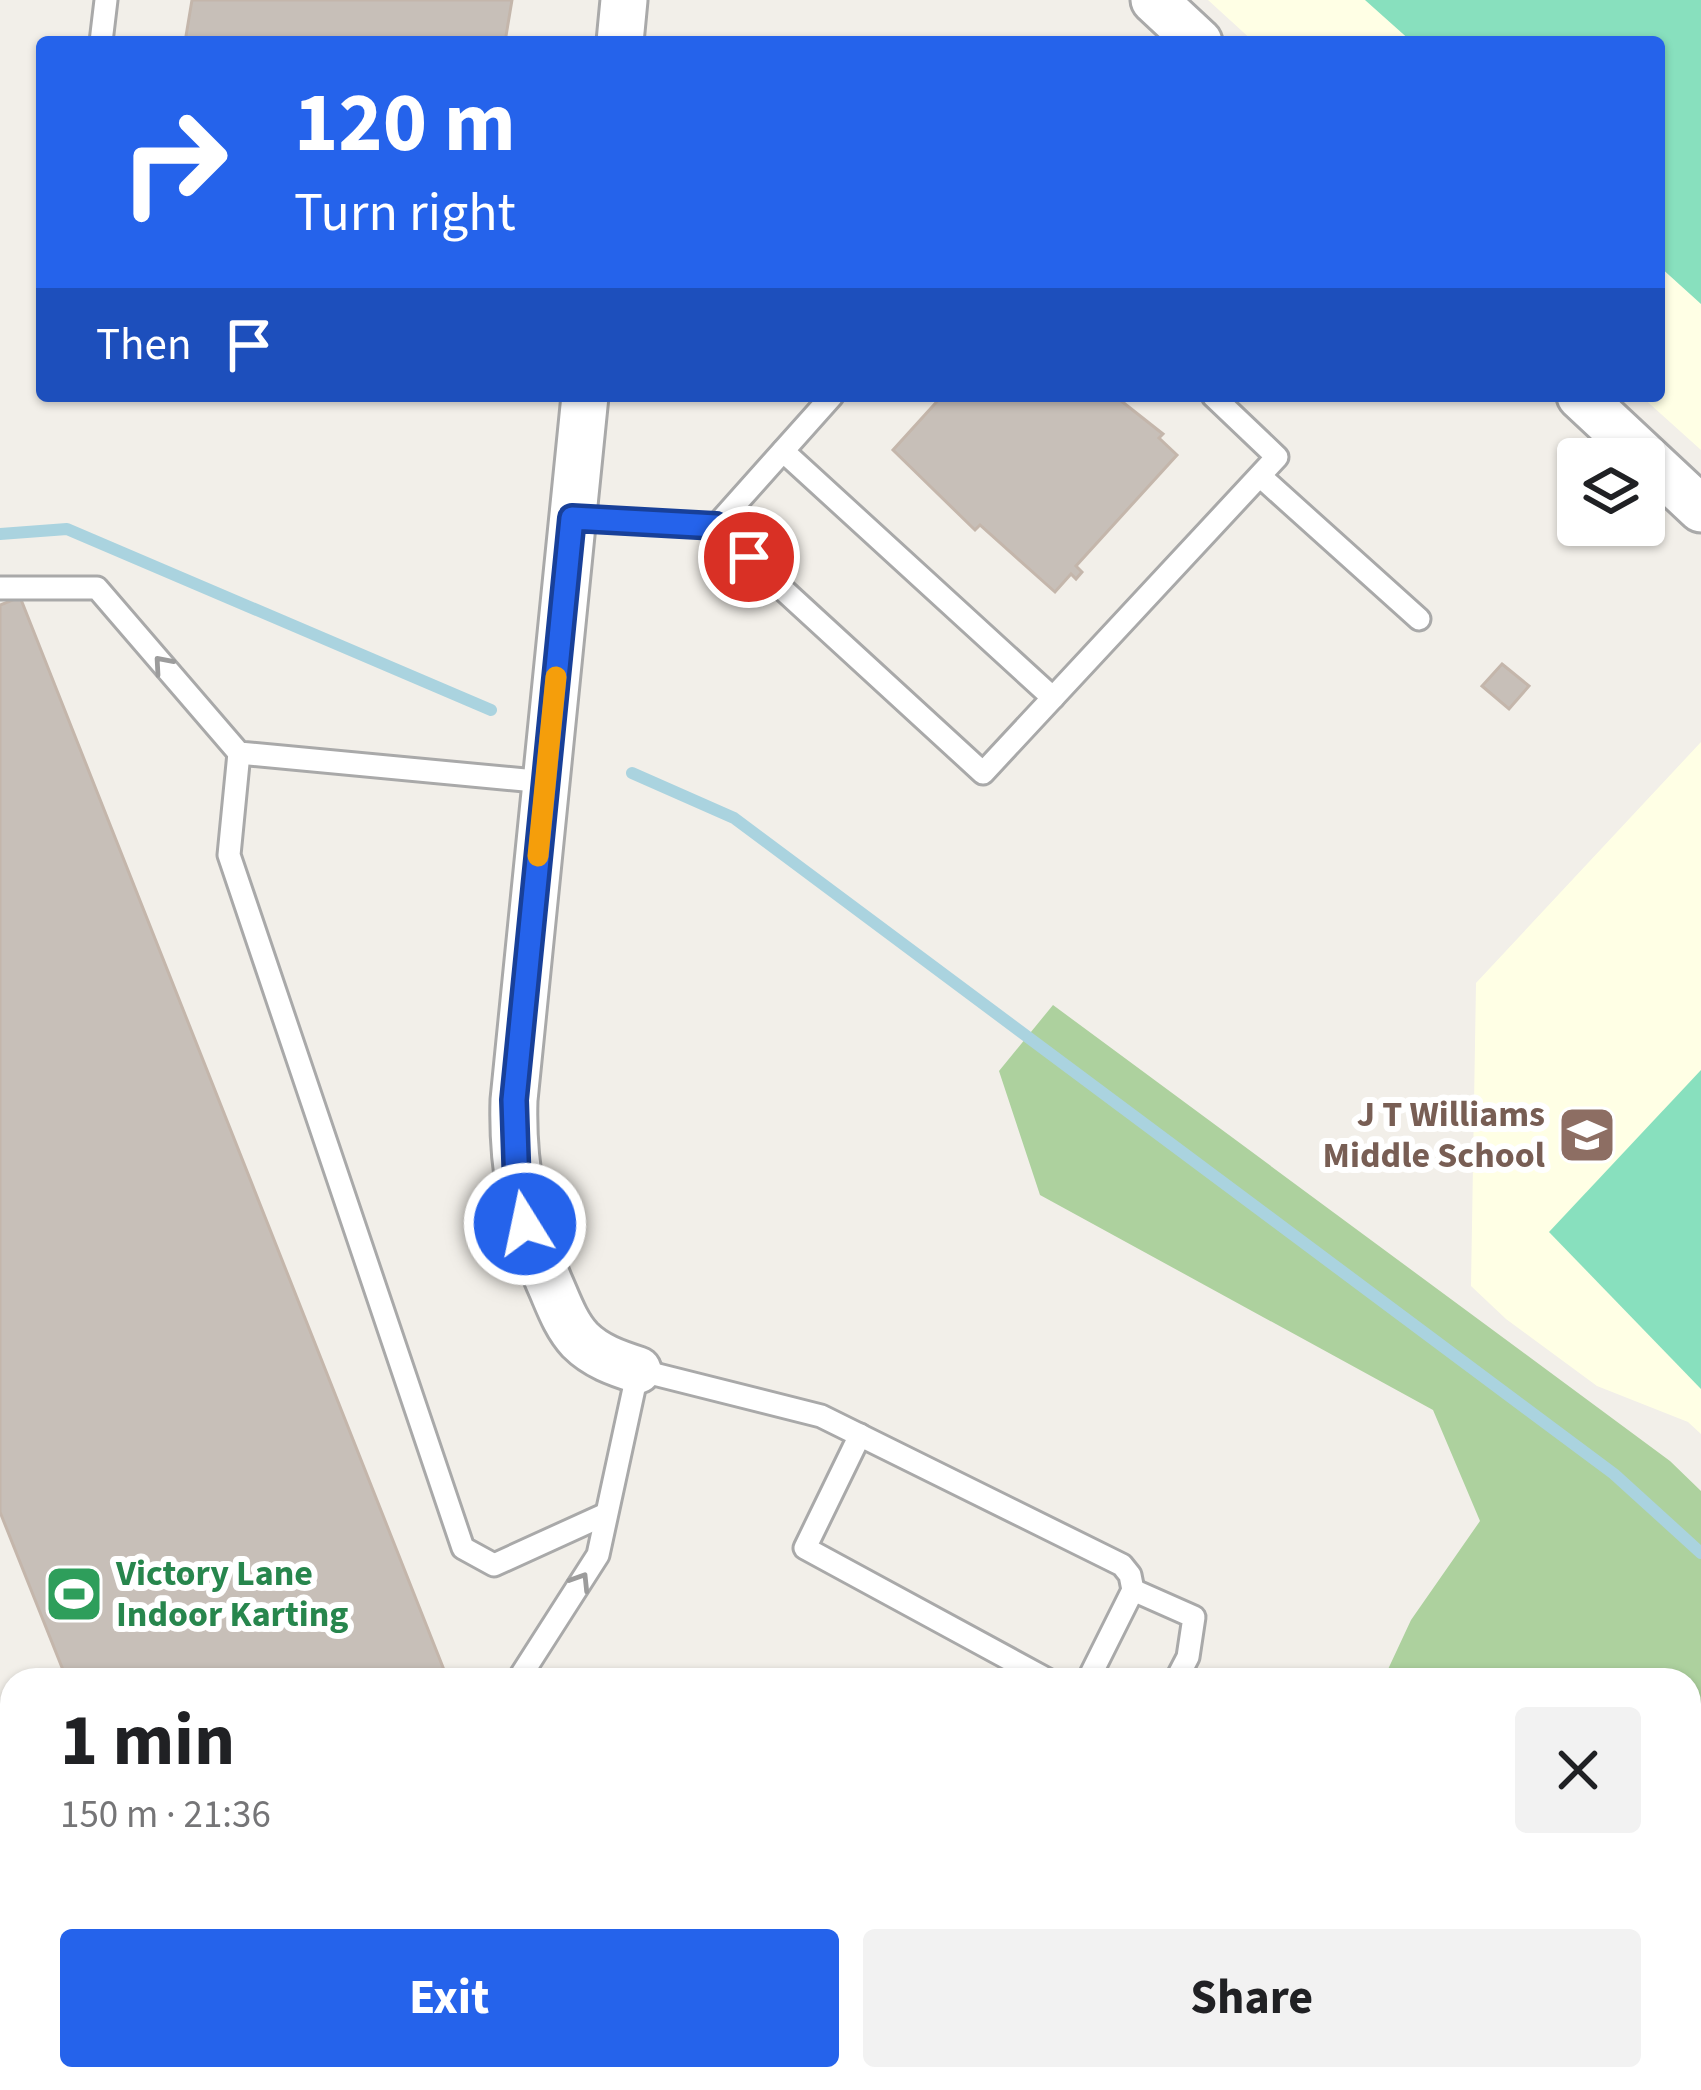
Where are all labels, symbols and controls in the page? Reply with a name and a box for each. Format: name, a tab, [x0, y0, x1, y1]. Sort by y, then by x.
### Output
text: 120 m	[294, 64, 516, 184]
icon: right	[96, 84, 252, 240]
text: Turn right	[294, 175, 516, 252]
icon: arrive	[216, 312, 282, 378]
text: Then	[96, 313, 192, 377]
map controls	[1557, 438, 1665, 546]
button: layers	[1557, 438, 1665, 546]
pin	[698, 506, 800, 608]
icon: arrive	[716, 524, 782, 590]
one-way arrow	[155, 656, 177, 678]
place label: J T Williams Middle School	[1323, 1089, 1545, 1181]
school or university icon: J T Williams Middle School	[1556, 1104, 1618, 1166]
position arrow	[462, 1161, 588, 1287]
place label: Victory Lane Indoor Karting	[115, 1548, 349, 1640]
sports icon: Victory Lane Indoor Karting	[43, 1563, 105, 1625]
one-way arrow	[567, 1572, 589, 1594]
text: 1 min	[60, 1690, 235, 1793]
button: close	[1515, 1707, 1641, 1833]
text: 150 m · 21:36	[60, 1787, 271, 1843]
button: Exit	[60, 1929, 839, 2067]
button: Share	[863, 1929, 1641, 2067]

